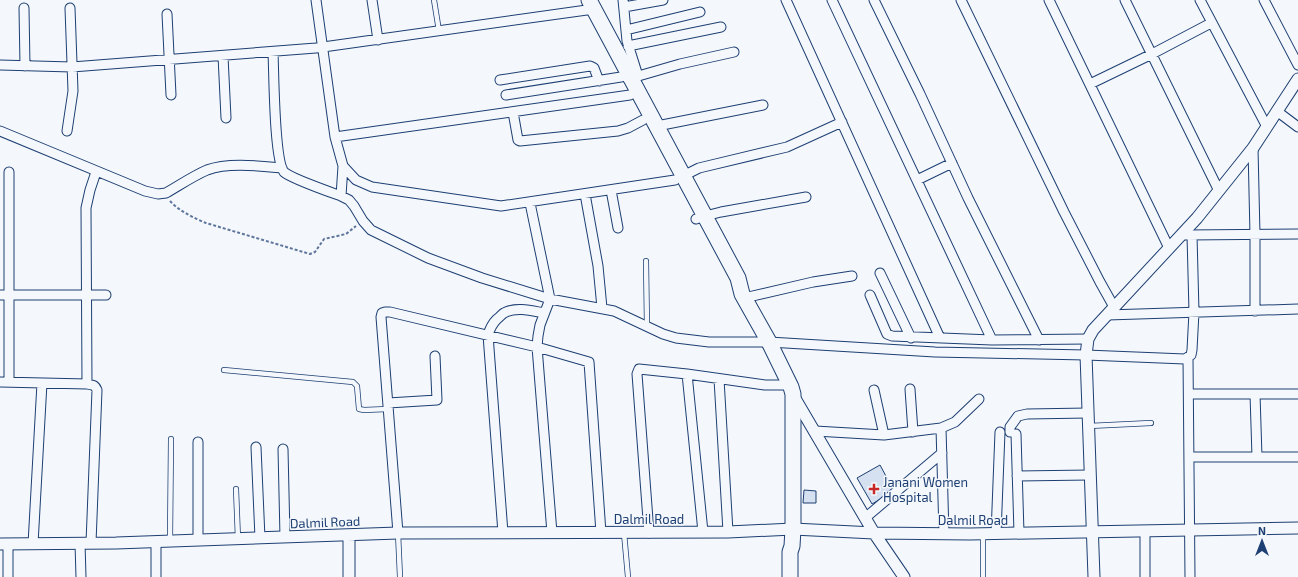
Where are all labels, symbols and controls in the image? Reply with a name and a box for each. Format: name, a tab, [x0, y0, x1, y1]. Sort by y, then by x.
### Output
place label: Janani Women Hospital	[883, 474, 968, 505]
marker: Janani Women Hospital	[868, 483, 880, 495]
street label: Dalmil Road	[614, 511, 684, 527]
street label: Dalmil Road	[938, 512, 1008, 528]
street label: Dalmil Road	[289, 513, 361, 531]
north arrow	[1242, 521, 1282, 561]
text: N	[1258, 524, 1266, 537]

